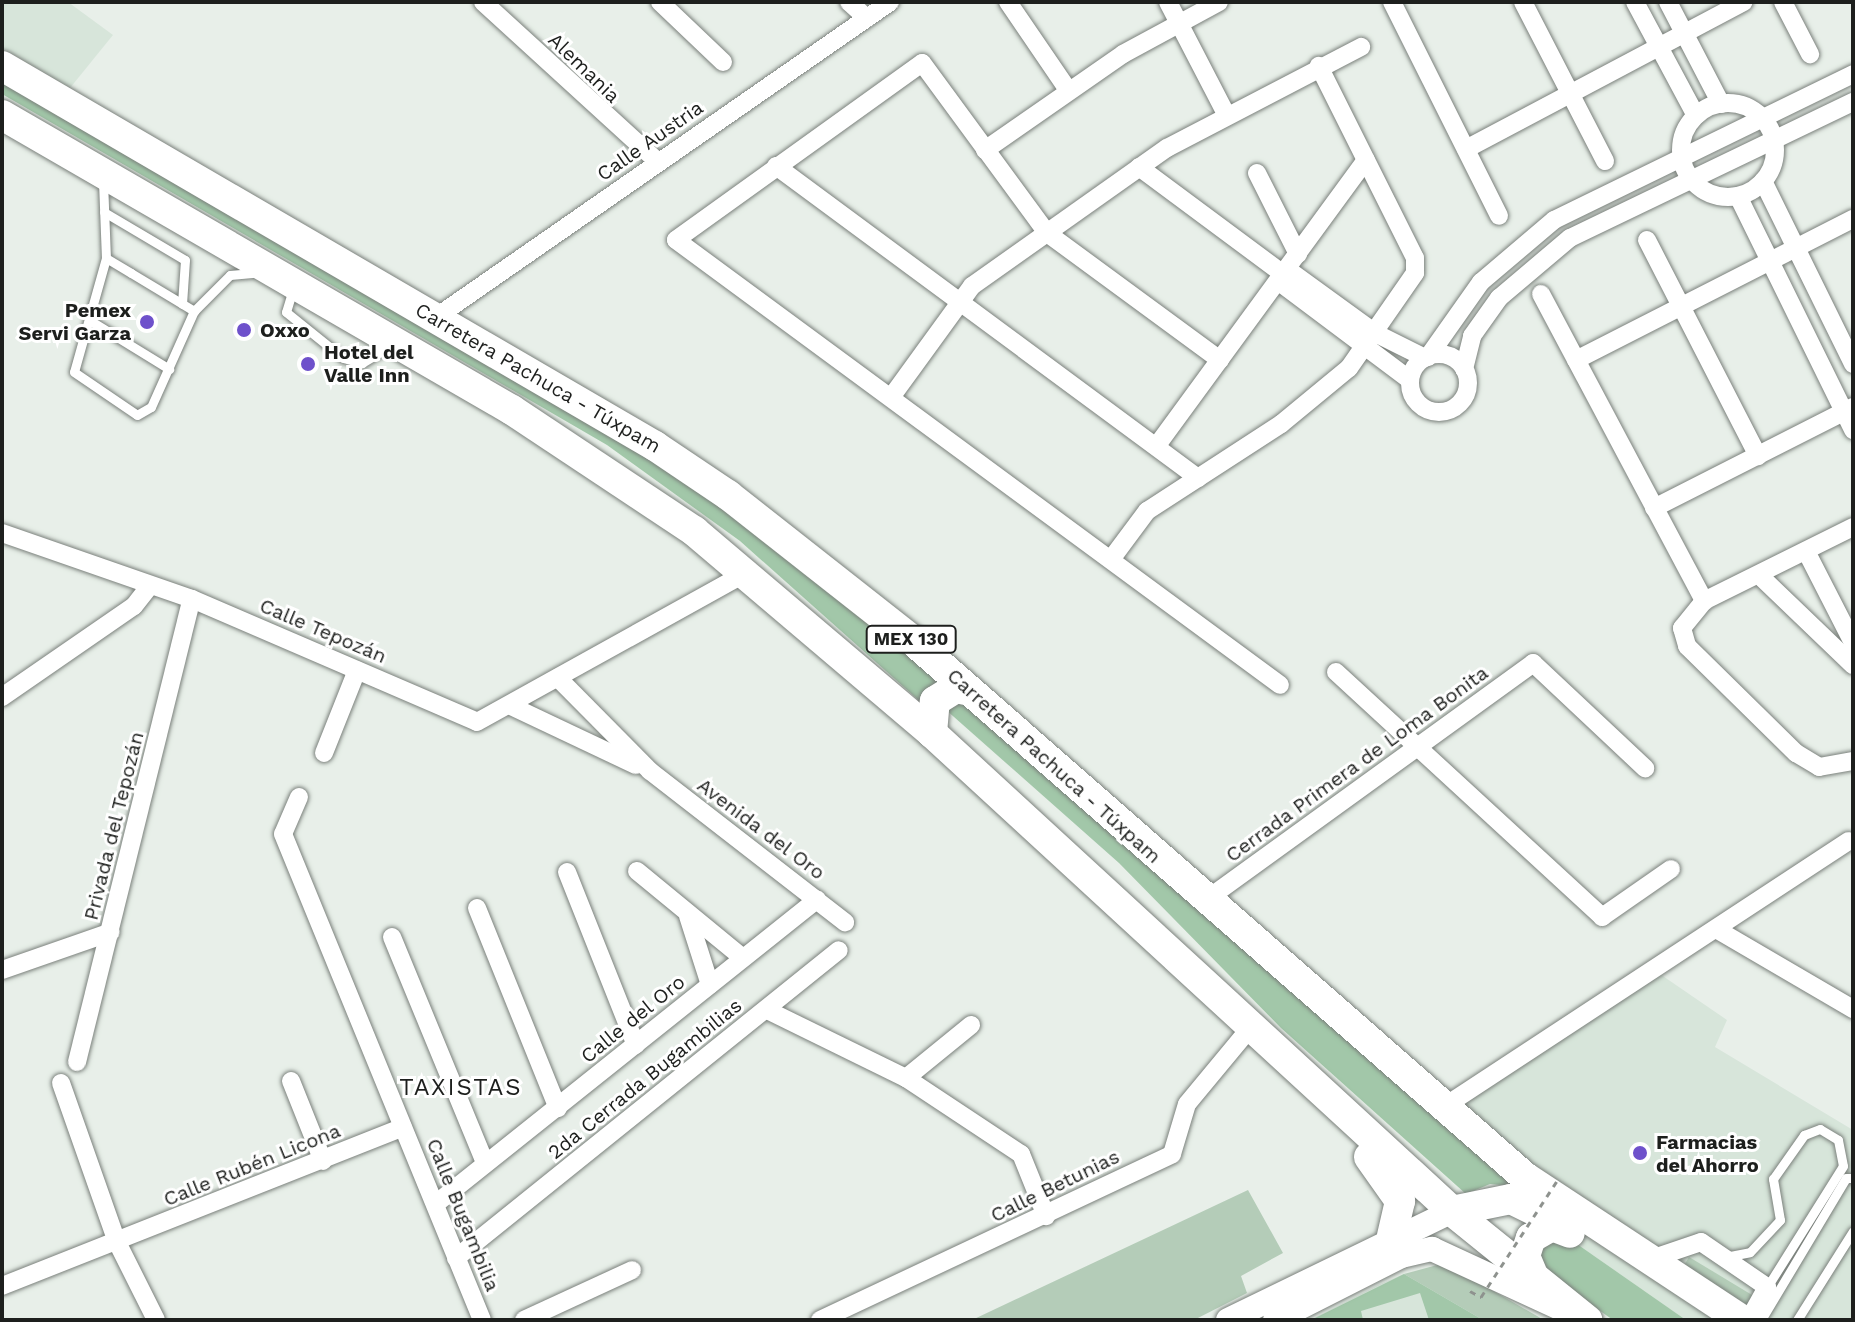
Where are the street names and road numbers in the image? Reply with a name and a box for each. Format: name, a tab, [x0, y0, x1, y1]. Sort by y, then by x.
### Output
street label: Alemania	[543, 28, 625, 108]
street label: Calle Austria	[592, 95, 708, 187]
street label: Carretera Pachuca - Túxpam	[410, 297, 666, 459]
street label: Calle Tepozán	[256, 593, 390, 669]
road number: MEX 130	[865, 625, 957, 653]
street label: Cerrada Primera de Loma Bonita	[1221, 660, 1493, 868]
street label: Carretera Pachuca - Túxpam	[942, 663, 1166, 869]
street label: Privada del Tepozán	[79, 728, 149, 924]
street label: Avenida del Oro	[692, 773, 830, 885]
street label: Calle del Oro	[576, 970, 690, 1068]
street label: 2da Cerrada Bugambilias	[543, 993, 747, 1165]
street label: Calle Rubén Licona	[160, 1119, 344, 1211]
street label: Calle Bugambilia	[421, 1135, 505, 1295]
street label: Calle Betunias	[987, 1144, 1123, 1228]

